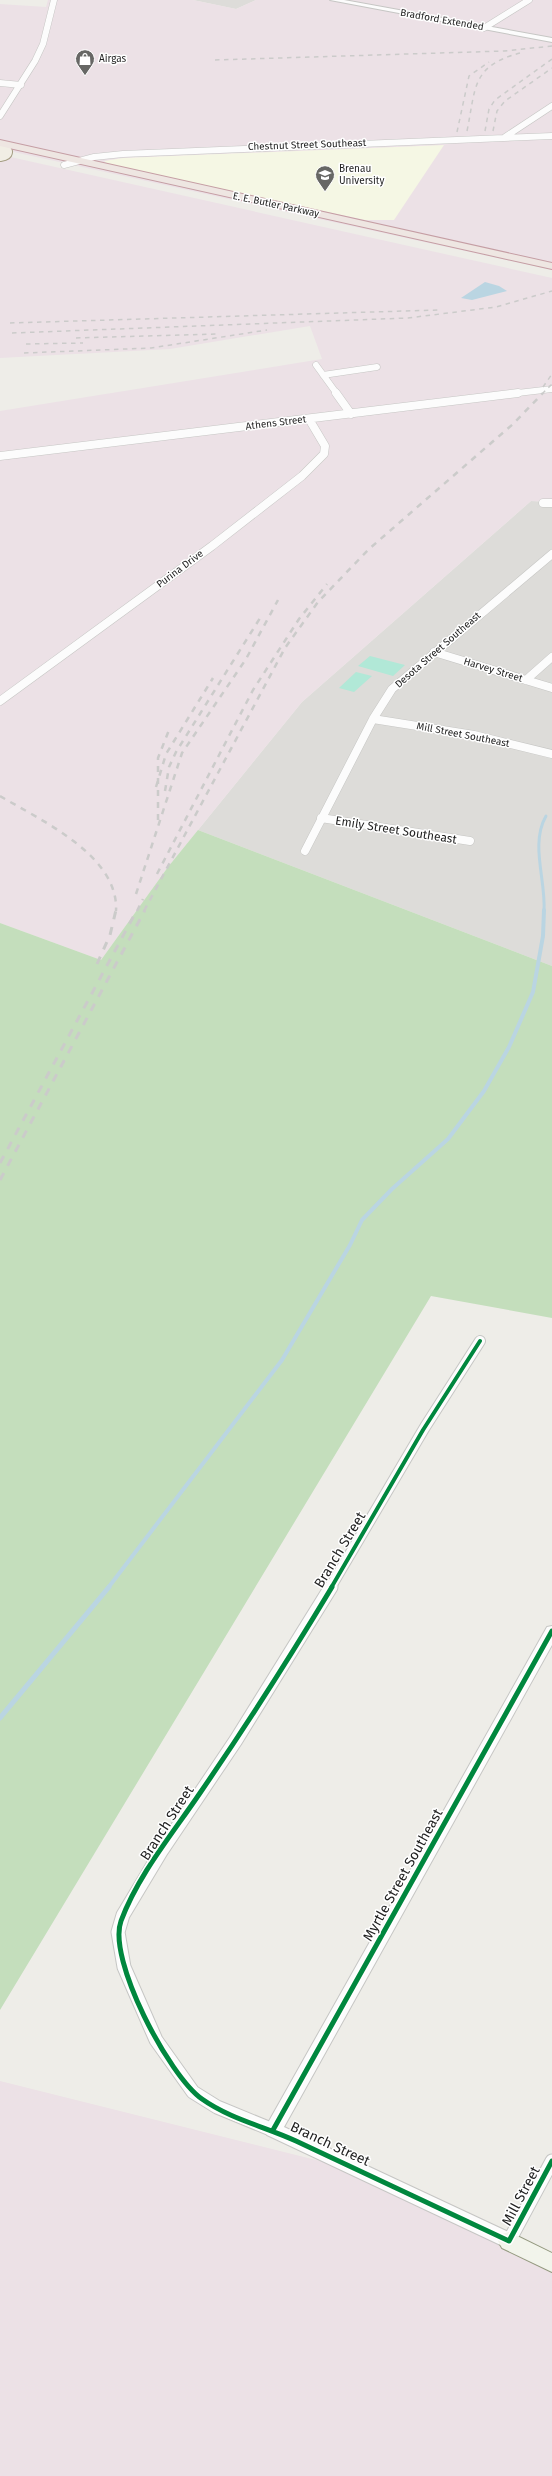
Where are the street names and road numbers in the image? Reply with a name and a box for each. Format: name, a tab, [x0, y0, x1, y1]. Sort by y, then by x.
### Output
street label: Bradford Extended	[399, 7, 485, 33]
street label: Chestnut Street Southeast	[248, 137, 367, 153]
street label: E. E. Butler Parkway	[232, 190, 320, 220]
street label: Athens Street	[245, 413, 307, 433]
street label: Purina Drive	[154, 548, 206, 590]
street label: Desota Street Southeast	[393, 609, 483, 690]
street label: Harvey Street	[462, 655, 524, 685]
street label: Mill Street Southeast	[415, 720, 511, 750]
street label: Emily Street Southeast	[334, 813, 458, 847]
street label: Branch Street	[311, 1508, 370, 1591]
street label: Branch Street	[136, 1782, 198, 1864]
street label: Myrtle Street Southeast	[359, 1805, 447, 1944]
street label: Branch Street	[288, 2118, 373, 2170]
street label: Mill Street	[498, 2163, 544, 2229]

